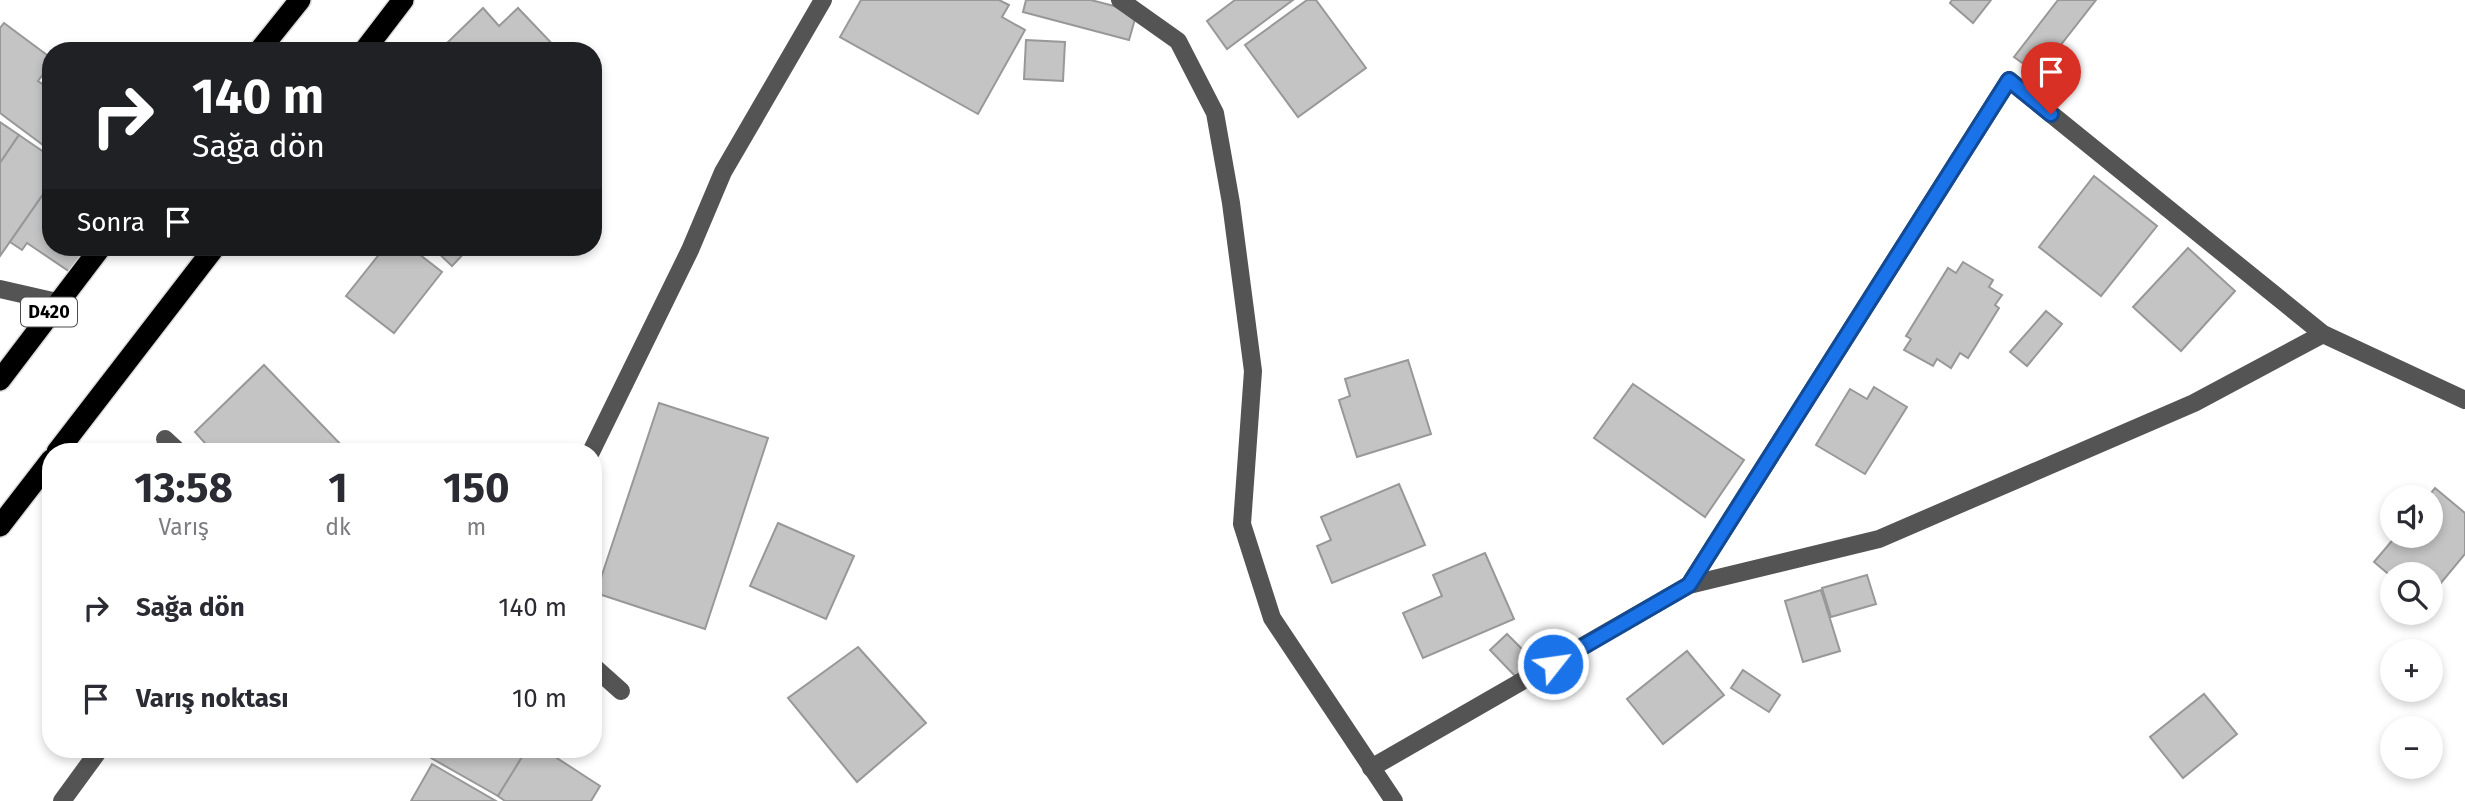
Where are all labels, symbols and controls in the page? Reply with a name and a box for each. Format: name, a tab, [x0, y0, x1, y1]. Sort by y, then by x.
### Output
pin	[2021, 42, 2081, 114]
icon: arrive	[2032, 53, 2070, 91]
text: 140 m	[192, 67, 324, 126]
icon: right	[77, 70, 168, 161]
text: Sağa dön	[192, 127, 325, 165]
icon: arrive	[159, 203, 197, 241]
text: Sonra	[77, 207, 145, 238]
road number: D420	[21, 298, 77, 326]
text: 13:58	[134, 463, 233, 513]
text: 1	[328, 463, 348, 513]
text: 150	[443, 463, 510, 513]
map controls	[2380, 485, 2443, 779]
button: sound	[2380, 485, 2443, 548]
text: Varış	[158, 513, 209, 541]
text: dk	[325, 513, 351, 541]
text: m	[467, 513, 486, 541]
button: search	[2380, 562, 2443, 625]
icon: right	[77, 589, 115, 627]
text: Sağa dön	[136, 592, 245, 623]
text: 140 m	[498, 592, 567, 623]
position arrow	[1516, 627, 1590, 701]
button: +	[2380, 639, 2443, 702]
icon: arrive	[77, 680, 115, 718]
text: Varış noktası	[136, 683, 289, 714]
text: 10 m	[512, 683, 567, 714]
button: −	[2380, 716, 2443, 779]

